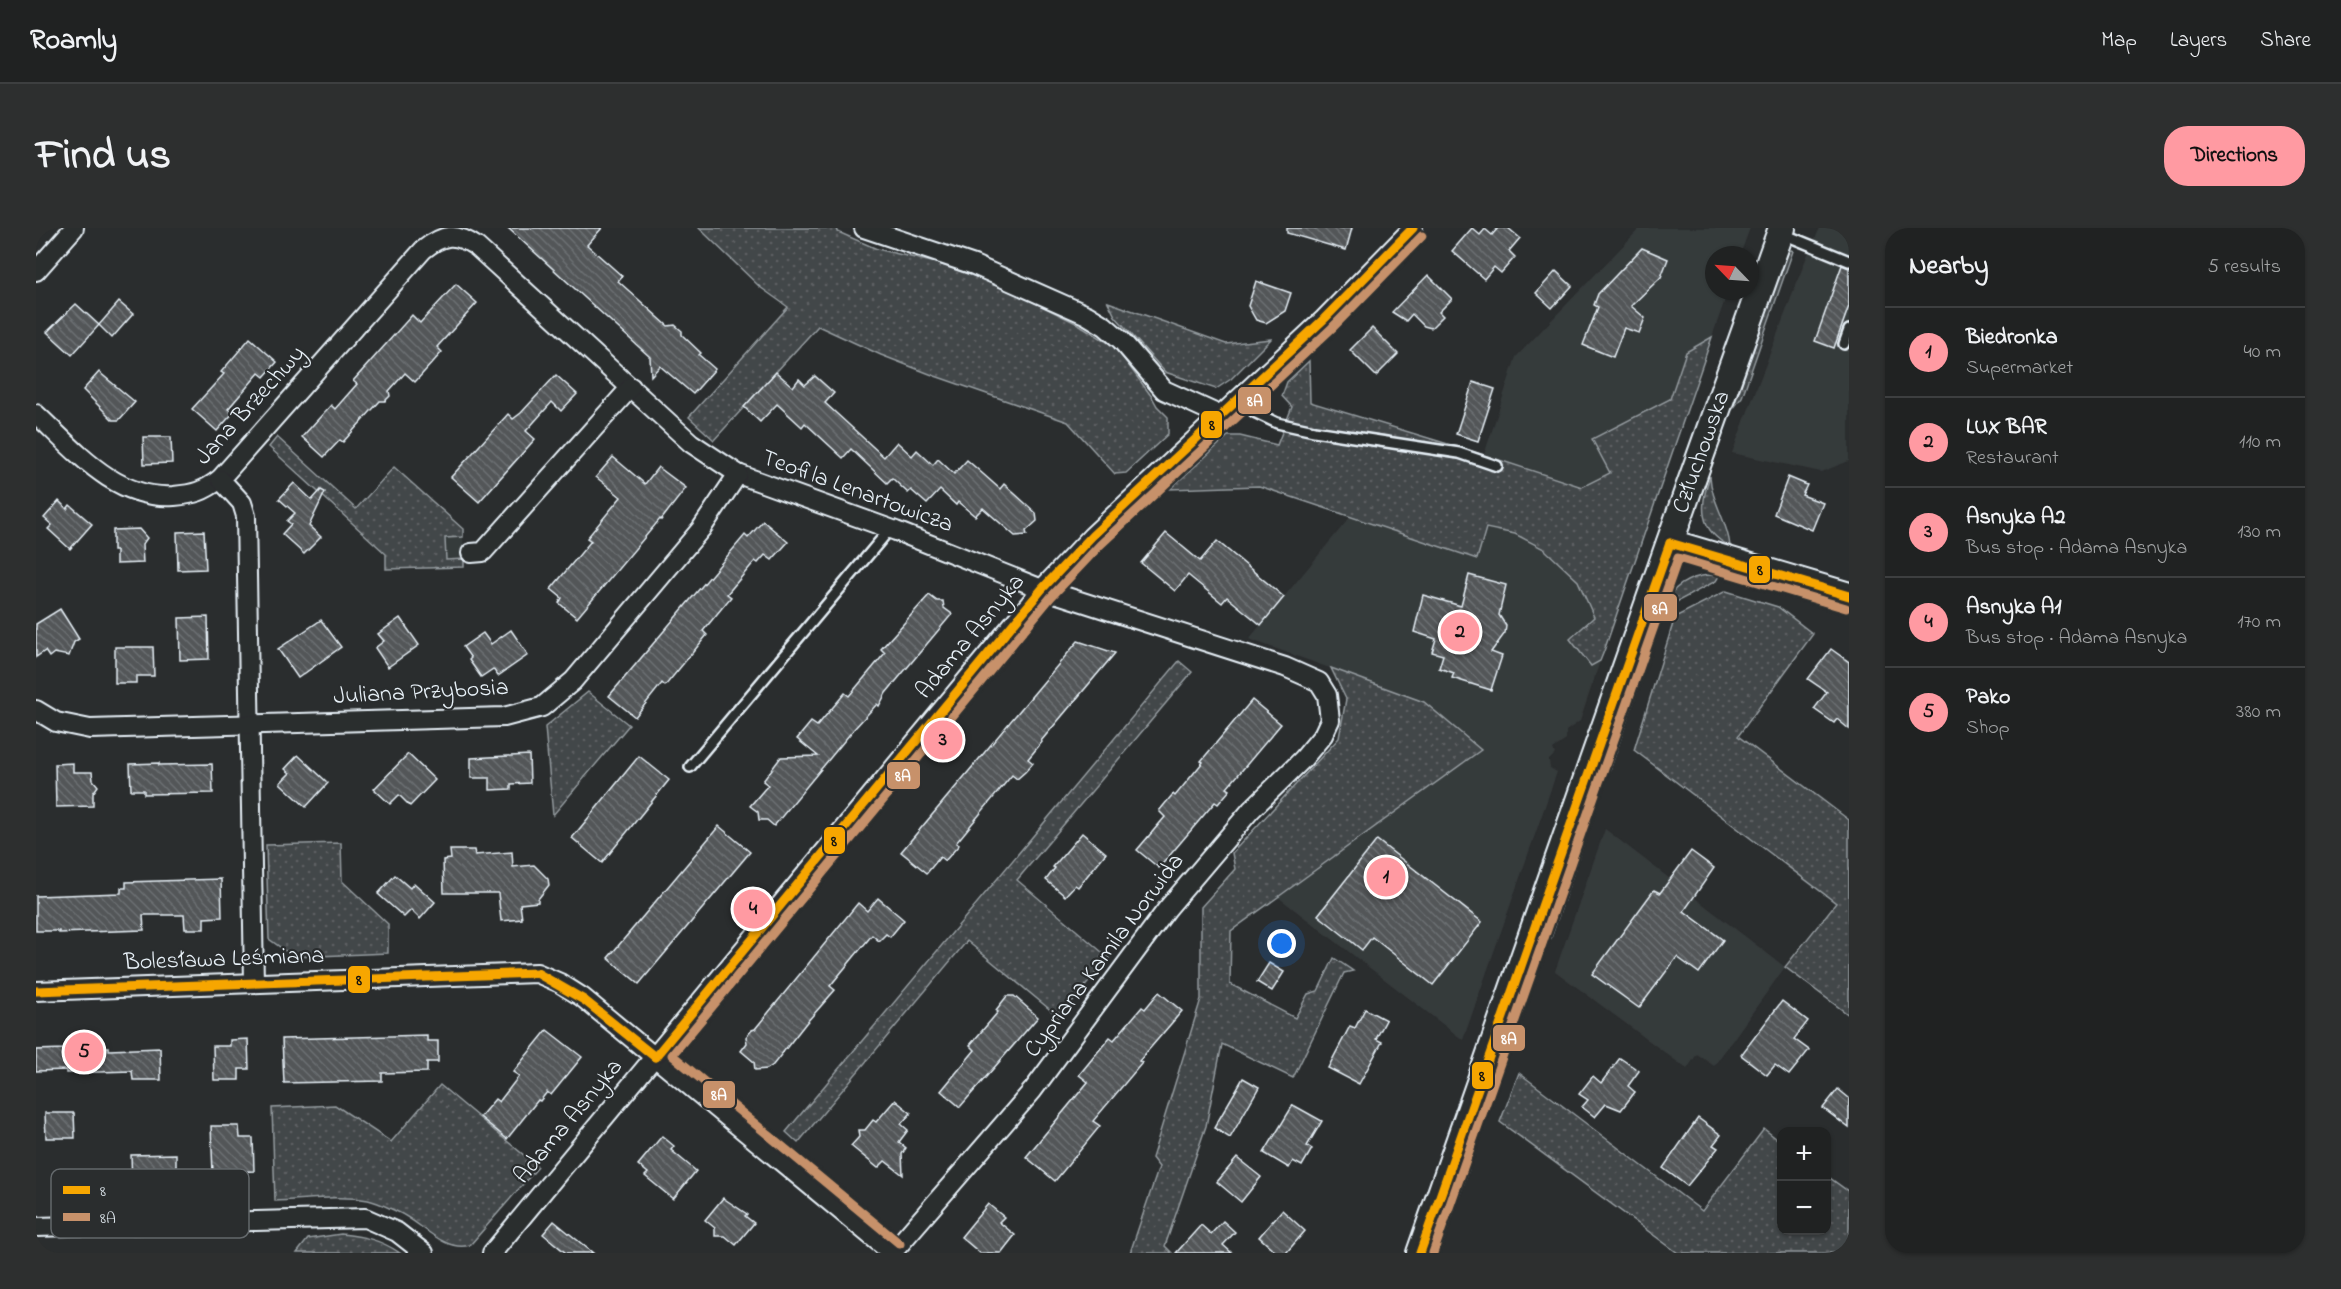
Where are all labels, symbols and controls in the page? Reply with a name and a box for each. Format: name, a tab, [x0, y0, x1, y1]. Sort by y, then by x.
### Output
text: Roamly	[30, 21, 117, 62]
text: Map	[2101, 26, 2137, 56]
text: Layers	[2170, 26, 2227, 56]
text: Share	[2260, 26, 2311, 56]
text: Find us	[36, 126, 171, 187]
button: Directions	[2164, 126, 2305, 186]
north arrow	[1705, 246, 1759, 300]
text: Nearby	[1909, 248, 1988, 286]
text: 5 results	[2208, 253, 2281, 282]
text: Biedronka	[1966, 322, 2058, 354]
street label: Jana Brzechwy	[187, 338, 315, 474]
text: 1	[1925, 338, 1932, 367]
text: 40 m	[2244, 338, 2281, 367]
text: Supermarket	[1966, 354, 2073, 383]
line badge: 8A	[1237, 386, 1272, 415]
street label: Człuchowska	[1664, 386, 1740, 518]
text: 8A	[1246, 390, 1263, 414]
line badge: 8	[1200, 410, 1223, 439]
text: LUX BAR	[1966, 412, 2047, 444]
text: 8	[1208, 414, 1215, 438]
text: 2	[1924, 428, 1933, 457]
text: 110 m	[2239, 428, 2281, 457]
street label: Teofila Lenartowicza	[756, 441, 958, 543]
text: Restaurant	[1966, 444, 2059, 473]
text: Asnyka A2	[1966, 502, 2065, 534]
text: 3	[1924, 518, 1933, 547]
text: 130 m	[2237, 518, 2281, 547]
text: Bus stop · Adama Asnyka	[1966, 534, 2187, 563]
line badge: 8	[1748, 555, 1771, 584]
text: 8	[1756, 559, 1763, 583]
street label: Adama Asnyka	[908, 567, 1035, 708]
text: Asnyka A1	[1966, 592, 2061, 624]
line badge: 8A	[1643, 593, 1678, 622]
text: 8A	[1651, 598, 1668, 622]
text: 4	[1924, 608, 1933, 637]
text: 170 m	[2237, 608, 2281, 637]
pin: 2	[1440, 610, 1480, 654]
text: Bus stop · Adama Asnyka	[1966, 624, 2187, 653]
street label: Juliana Przybosia	[332, 671, 510, 716]
text: Pako	[1966, 682, 2010, 714]
text: 5	[1923, 698, 1934, 727]
text: 380 m	[2236, 698, 2281, 727]
text: Shop	[1966, 714, 2010, 743]
pin: 3	[924, 718, 962, 762]
line badge: 8A	[886, 761, 921, 790]
text: 8A	[894, 765, 911, 789]
line badge: 8	[823, 826, 846, 855]
text: 8	[830, 830, 837, 854]
street label: Cypriana Kamila Norwida	[1016, 846, 1194, 1066]
pin: 1	[1366, 854, 1406, 900]
pin: 4	[734, 886, 772, 932]
your location	[1267, 929, 1296, 958]
street label: Bolesława Leśmiana	[122, 939, 325, 981]
line badge: 8	[347, 965, 371, 994]
text: 8	[355, 969, 362, 993]
line badge: 8A	[1492, 1024, 1526, 1052]
text: 8A	[1500, 1028, 1517, 1052]
pin: 5	[64, 1030, 104, 1074]
street label: Adama Asnyka	[506, 1052, 633, 1193]
line badge: 8	[1471, 1061, 1494, 1090]
text: 8	[1478, 1065, 1485, 1089]
line badge: 8A	[702, 1080, 736, 1109]
text: 8A	[710, 1084, 727, 1108]
map controls	[1777, 1127, 1831, 1235]
button: +	[1777, 1127, 1831, 1181]
legend	[51, 1169, 249, 1238]
text: 8	[100, 1180, 106, 1204]
button: −	[1777, 1181, 1831, 1235]
text: 8A	[100, 1207, 116, 1231]

